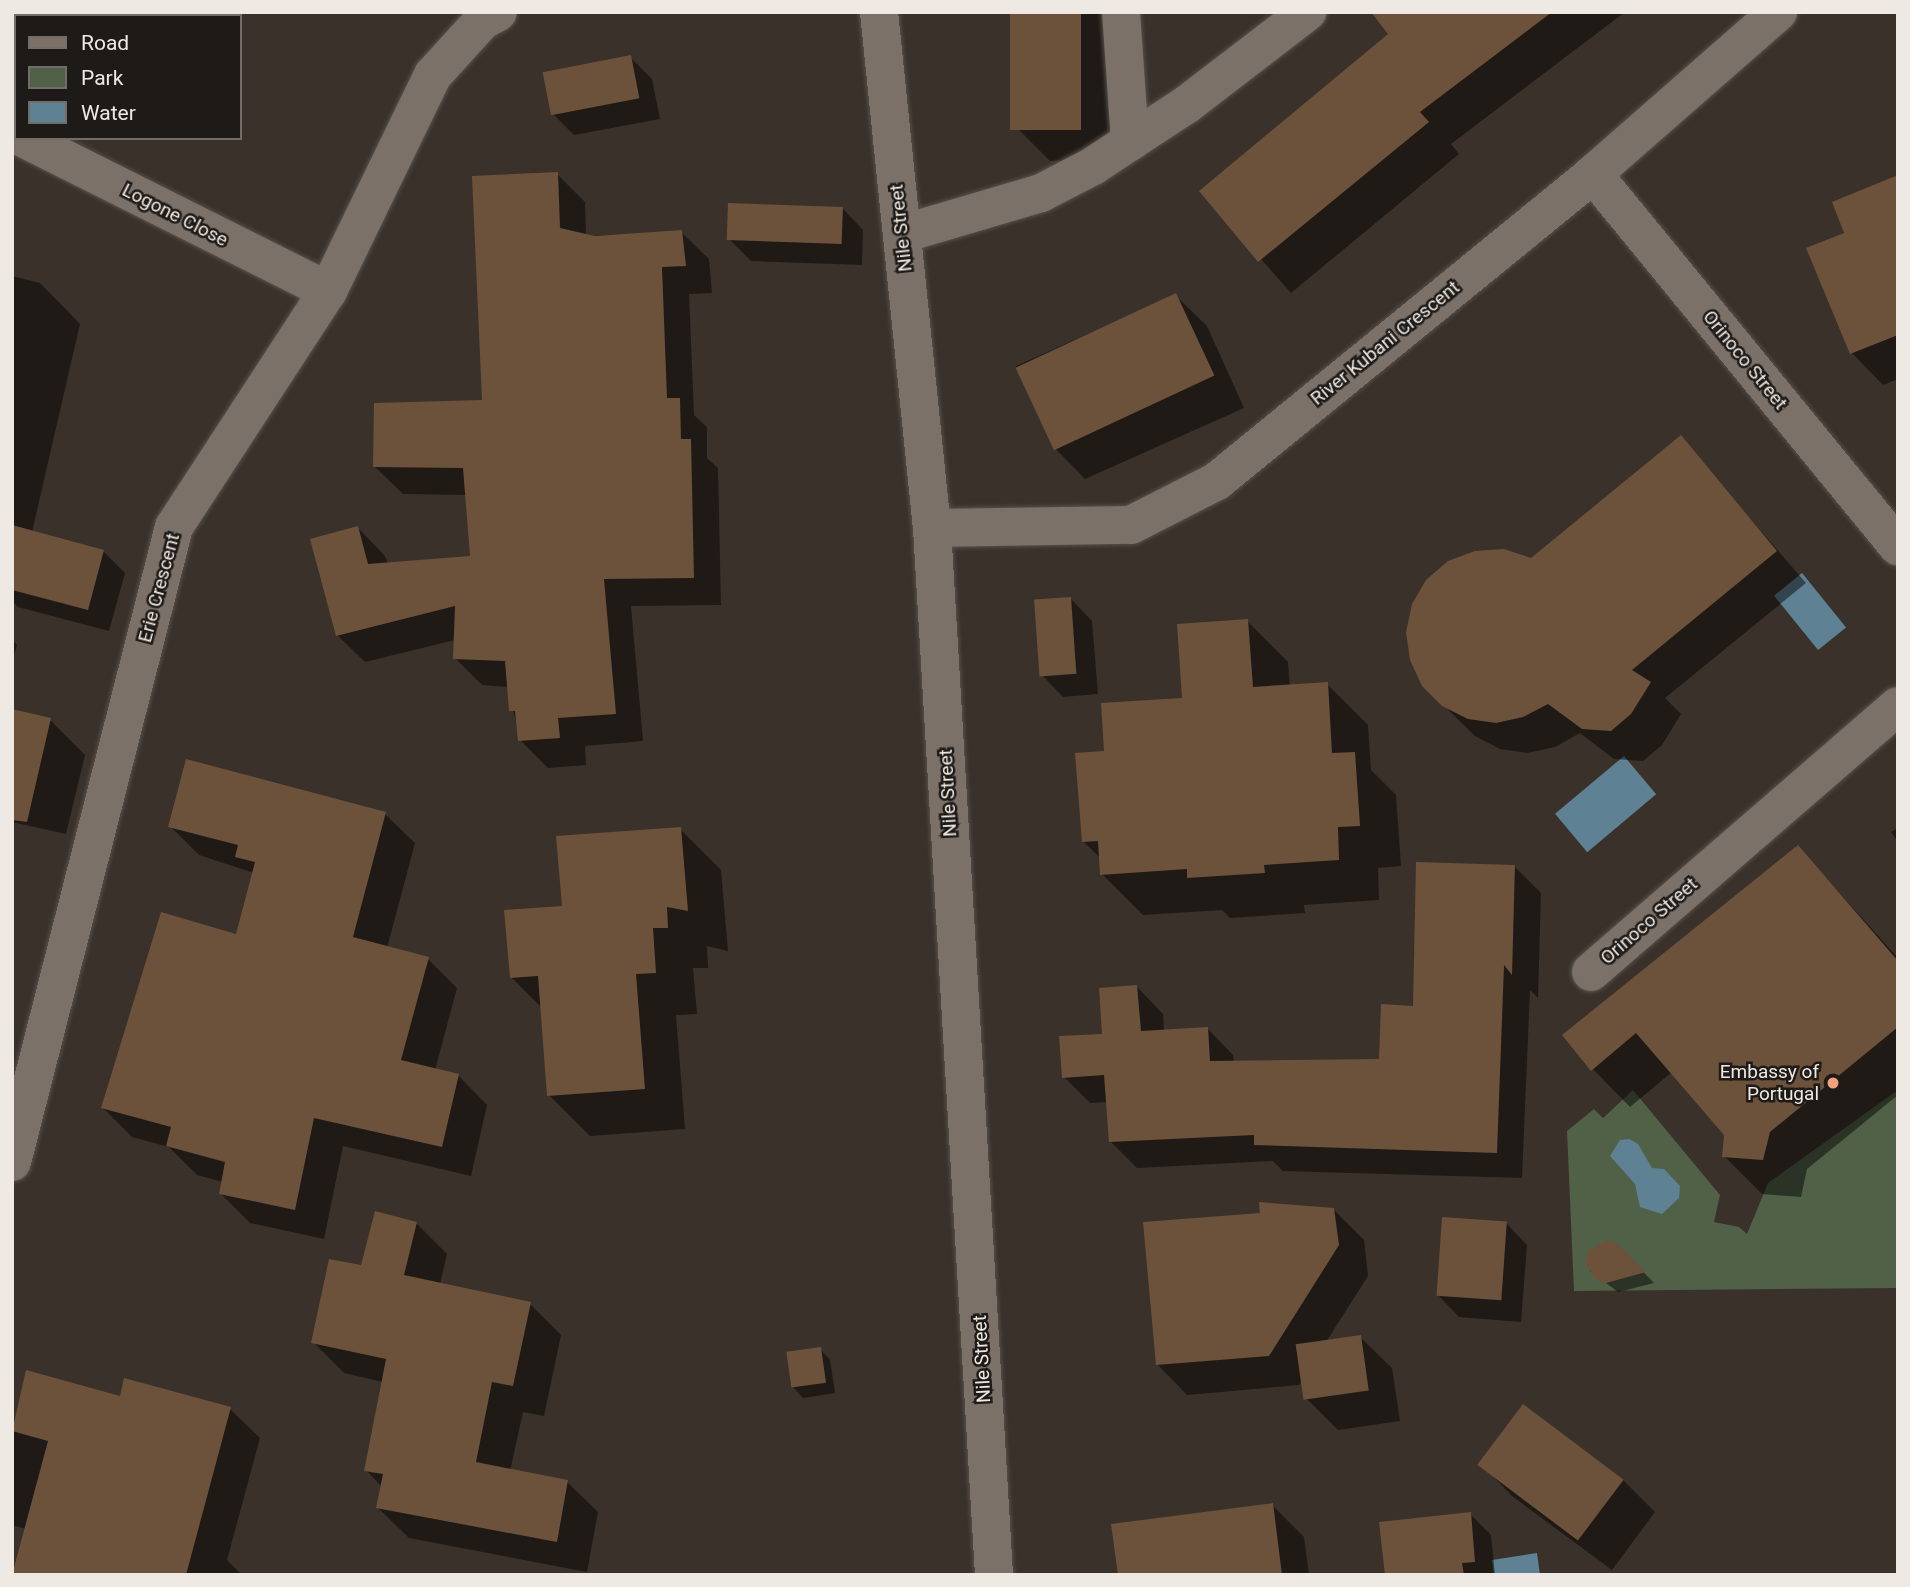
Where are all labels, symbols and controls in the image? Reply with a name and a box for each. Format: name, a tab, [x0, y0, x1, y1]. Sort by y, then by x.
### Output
legend	[14, 14, 242, 140]
text: Road	[81, 31, 129, 55]
text: Park	[81, 66, 123, 90]
text: Water	[81, 101, 136, 125]
street label: Logone Close	[118, 179, 232, 251]
street label: Nile Street	[885, 183, 917, 273]
street label: River Kubani Crescent	[1306, 276, 1464, 410]
street label: Orinoco Street	[1698, 306, 1792, 414]
street label: Erie Crescent	[134, 531, 184, 645]
street label: Nile Street	[934, 749, 962, 837]
street label: Orinoco Street	[1596, 873, 1702, 969]
place label: Embassy of Portugal	[1720, 1061, 1819, 1105]
marker: Embassy of Portugal	[1825, 1075, 1841, 1091]
street label: Nile Street	[968, 1315, 996, 1403]

